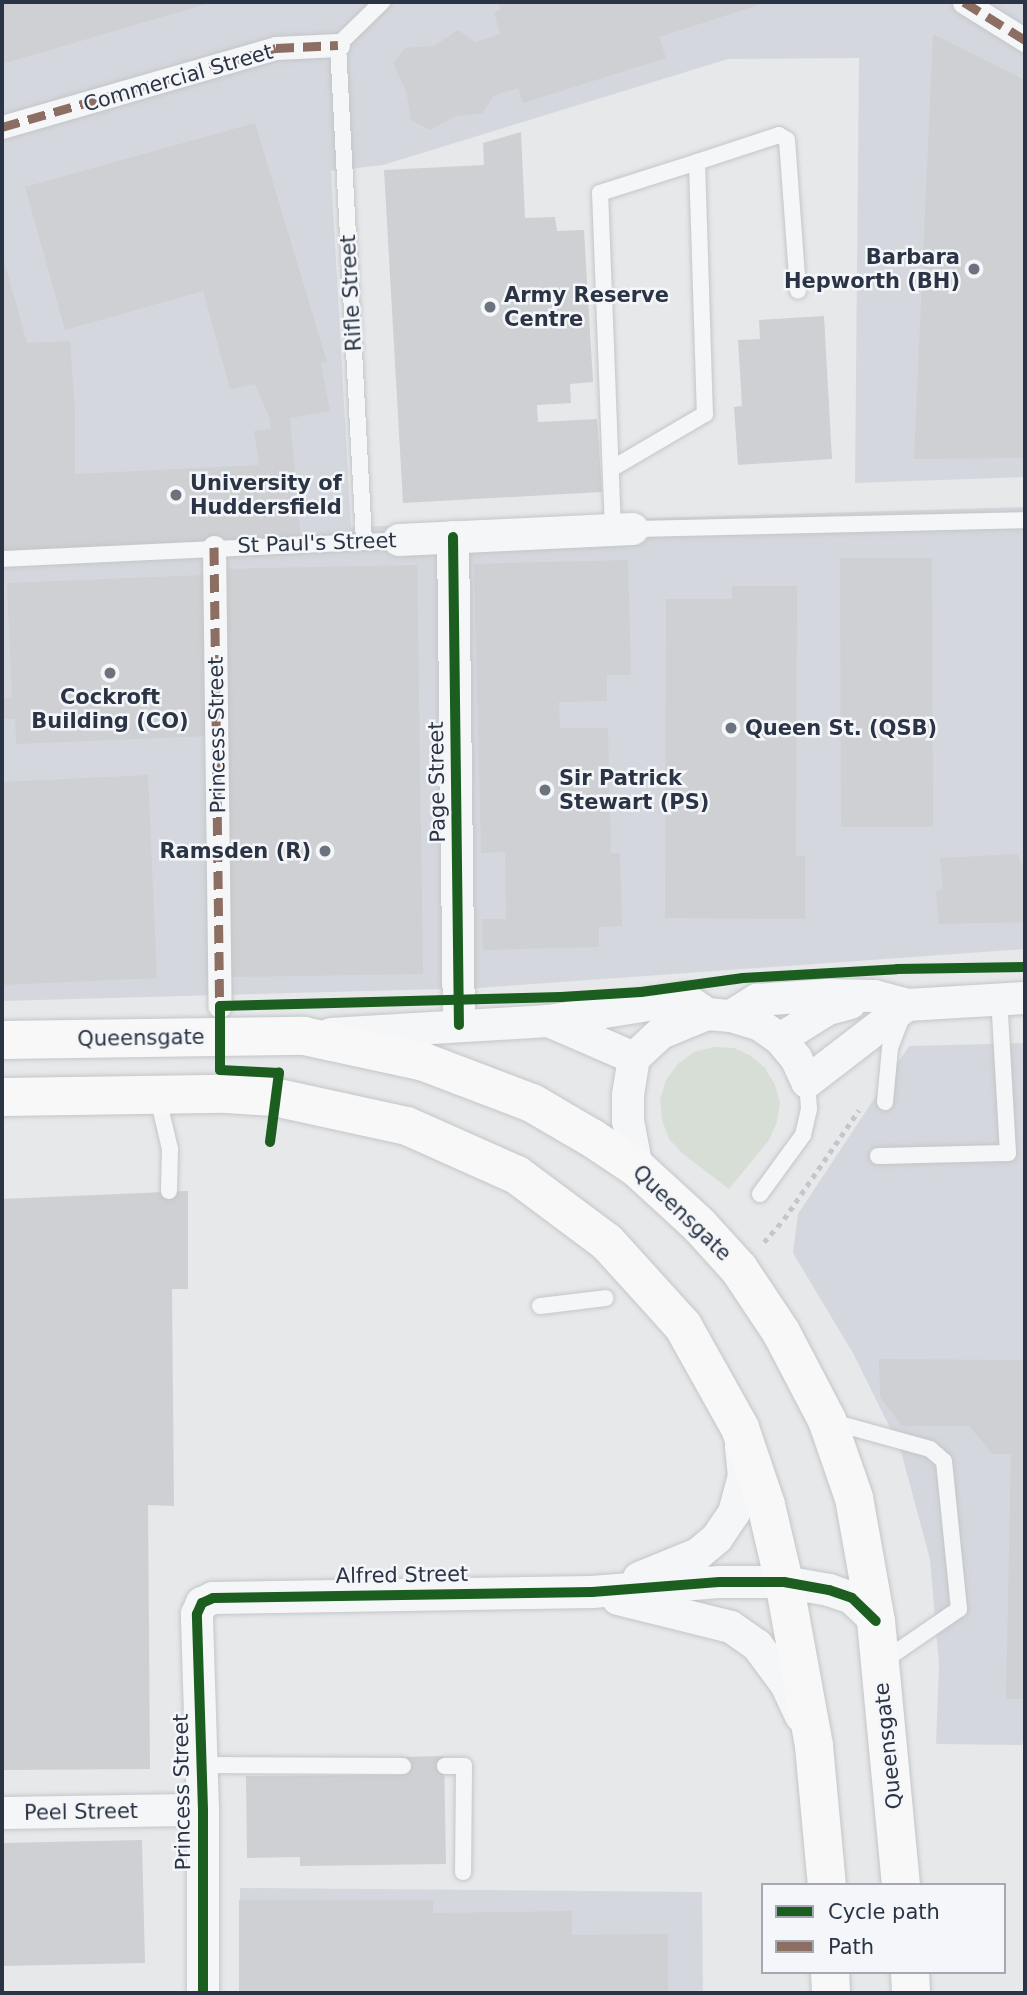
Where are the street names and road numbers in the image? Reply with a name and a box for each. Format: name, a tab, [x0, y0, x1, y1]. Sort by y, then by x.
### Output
street label: Commercial Street	[80, 39, 276, 117]
street label: Rifle Street	[335, 234, 367, 352]
street label: St Paul's Street	[237, 528, 397, 558]
street label: Princess Street	[203, 656, 231, 814]
street label: Page Street	[423, 721, 451, 843]
street label: Queensgate	[77, 1024, 205, 1052]
street label: Queensgate	[627, 1160, 737, 1266]
street label: Alfred Street	[336, 1561, 468, 1589]
street label: Queensgate	[869, 1681, 907, 1811]
street label: Princess Street	[168, 1713, 196, 1871]
street label: Peel Street	[24, 1798, 138, 1826]

